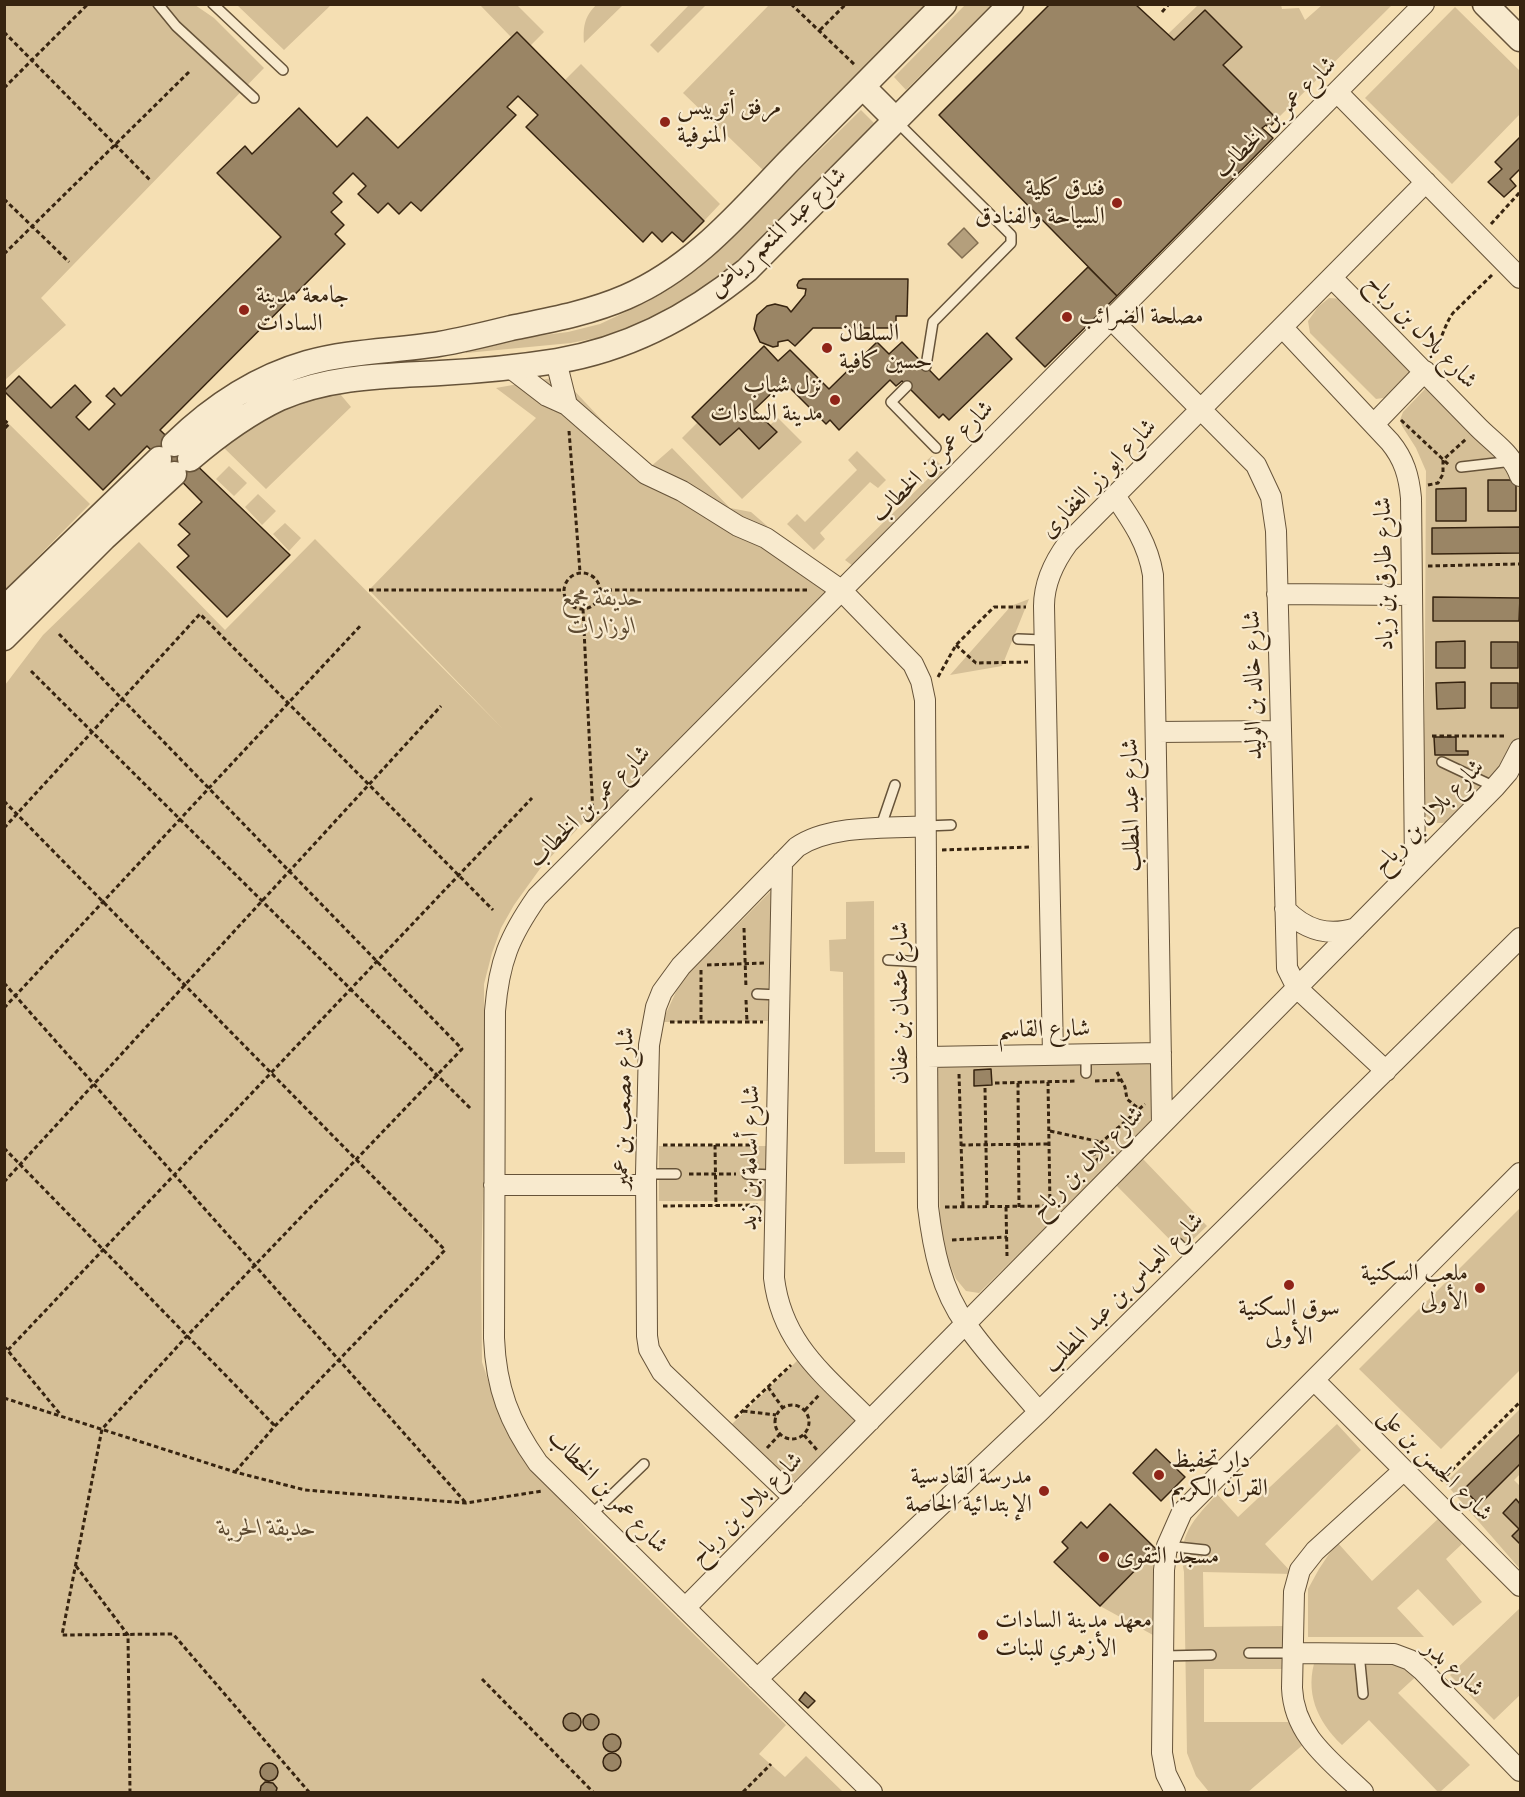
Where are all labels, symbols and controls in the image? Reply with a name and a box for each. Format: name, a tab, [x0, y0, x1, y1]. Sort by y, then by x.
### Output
street label: شارع عمر بن الخطاب	[1209, 51, 1343, 185]
place label: مرفق أتوبيس المنوفية	[677, 94, 781, 150]
marker: مرفق أتوبيس المنوفية	[658, 115, 672, 129]
street label: شارع عبد المنعم رياض	[703, 162, 853, 304]
place label: فندق كلية السياحة والفنادق	[975, 175, 1105, 231]
marker: فندق كلية السياحة والفنادق	[1110, 196, 1124, 210]
street label: شارع بلال بن رباح	[1359, 269, 1483, 395]
place label: جامعة مدينة السادات	[256, 282, 349, 338]
marker: جامعة مدينة السادات	[237, 303, 251, 317]
place label: مصلحة الضرائب	[1079, 303, 1203, 331]
marker: مصلحة الضرائب	[1060, 310, 1074, 324]
place label: السلطان حسين كافية	[839, 320, 932, 376]
marker: السلطان حسين كافية	[820, 341, 834, 355]
place label: نزل شباب مدينة السادات	[710, 372, 823, 428]
marker: نزل شباب مدينة السادات	[828, 393, 842, 407]
street label: شارع عمر بن الخطاب	[866, 395, 1000, 529]
street label: شارع ابو زر الغفارى	[1035, 413, 1163, 545]
street label: شارع طارق بن زياد	[1369, 497, 1401, 651]
park label: حديقة مجمع الوزارات	[561, 585, 643, 641]
street label: شارع خالد بن الوليد	[1238, 610, 1270, 760]
street label: شارع عبد المطلب	[1116, 738, 1148, 872]
street label: شارع عمر بن الخطاب	[523, 740, 657, 874]
street label: شارع بلال بن رباح	[1367, 754, 1491, 880]
street label: شارع عثمان بن عفان	[887, 922, 915, 1084]
street label: شارع القاسم	[997, 1015, 1091, 1045]
street label: شارع مصعب بن عمير	[607, 1026, 641, 1190]
street label: شارع أسامة بن زيد	[735, 1085, 767, 1231]
street label: شارع بلال بن رباح	[1025, 1100, 1151, 1226]
street label: شارع العباس بن عبد المطلب	[1038, 1207, 1210, 1379]
place label: ملعب السكنية الأولى	[1361, 1260, 1468, 1316]
marker: سوق السكنية الأولى	[1282, 1278, 1296, 1292]
marker: ملعب السكنية الأولى	[1473, 1281, 1487, 1295]
place label: سوق السكنية الأولى	[1238, 1295, 1340, 1351]
street label: شارع الحسن بن على	[1372, 1402, 1498, 1528]
street label: شارع عمر بن الخطاب	[540, 1424, 674, 1560]
street label: شارع بلال بن رباح	[684, 1446, 810, 1572]
place label: دار تحفيظ القرآن الكريم	[1171, 1447, 1268, 1503]
place label: مدرسة القادسية الإبتدائية الخاصة	[906, 1463, 1032, 1519]
marker: دار تحفيظ القرآن الكريم	[1152, 1468, 1166, 1482]
marker: مدرسة القادسية الإبتدائية الخاصة	[1037, 1484, 1051, 1498]
park label: حديقة الحرية	[218, 1515, 316, 1543]
place label: مسجد التقوى	[1116, 1543, 1219, 1571]
marker: مسجد التقوى	[1097, 1550, 1111, 1564]
place label: معهد مدينة السادات الأزهري للبنات	[995, 1607, 1152, 1663]
marker: معهد مدينة السادات الأزهري للبنات	[976, 1628, 990, 1642]
street label: شارع بدر	[1417, 1634, 1489, 1704]

